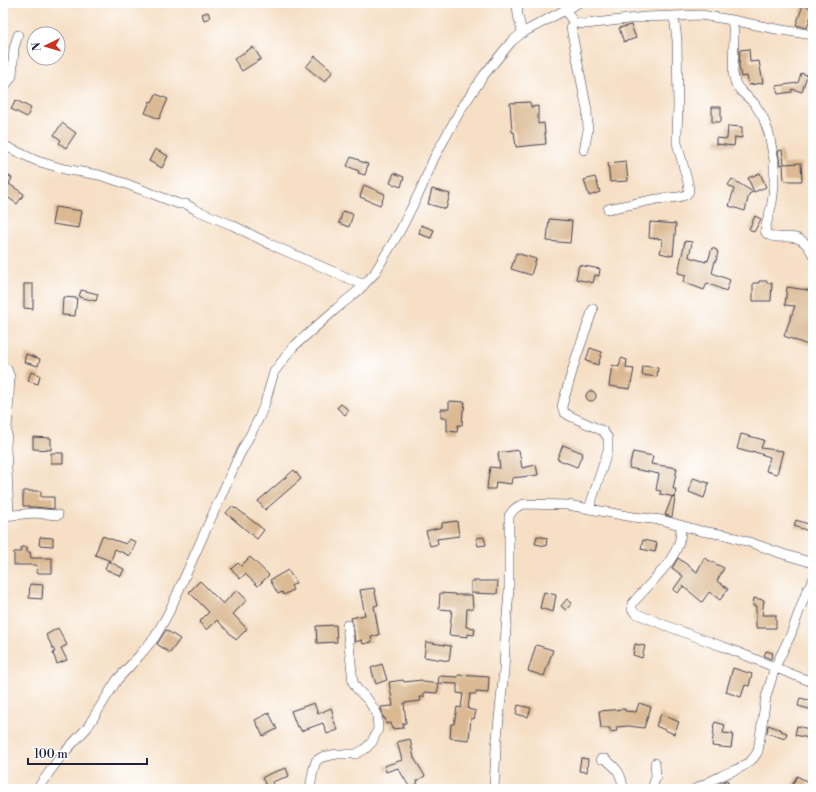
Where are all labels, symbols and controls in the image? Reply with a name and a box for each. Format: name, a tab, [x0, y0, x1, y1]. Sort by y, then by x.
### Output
north arrow	[26, 26, 66, 66]
text: N	[30, 42, 44, 52]
scale bar	[28, 740, 147, 766]
text: 100 m	[34, 747, 68, 762]

